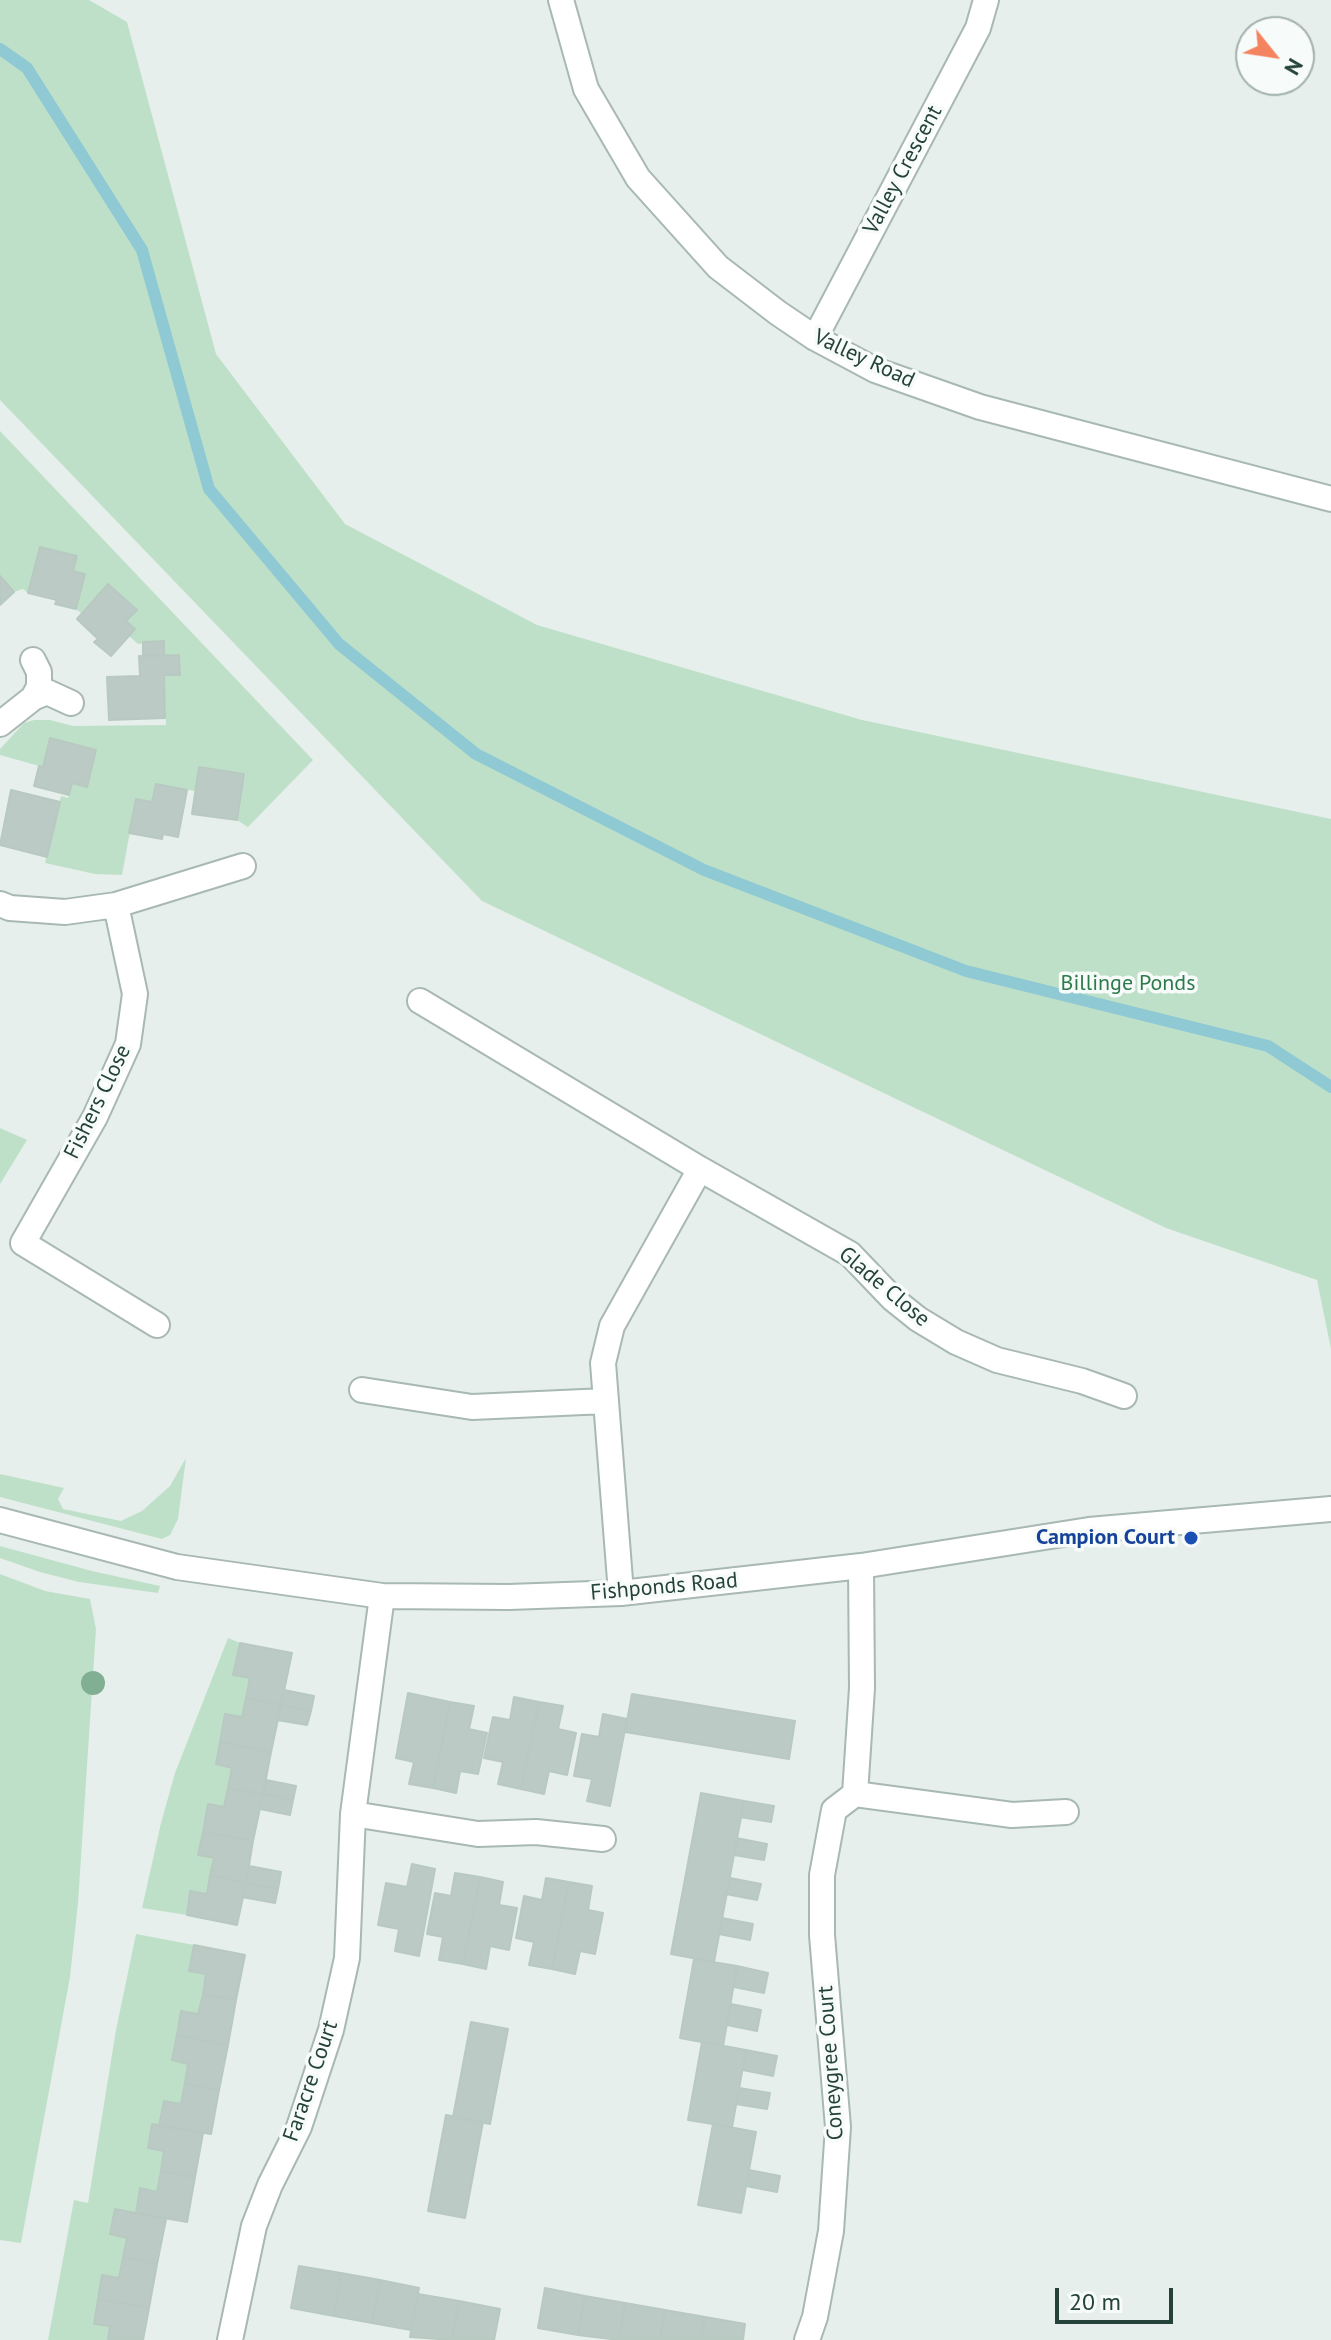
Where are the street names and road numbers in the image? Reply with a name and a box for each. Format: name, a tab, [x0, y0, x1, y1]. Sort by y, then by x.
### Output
street label: Valley Crescent	[858, 101, 948, 239]
street label: Valley Road	[809, 324, 919, 394]
street label: Fishers Close	[59, 1041, 137, 1163]
street label: Glade Close	[833, 1241, 935, 1333]
street label: Fishponds Road	[589, 1567, 739, 1607]
street label: Coneygree Court	[812, 1985, 850, 2141]
street label: Faracre Court	[278, 2017, 344, 2145]

